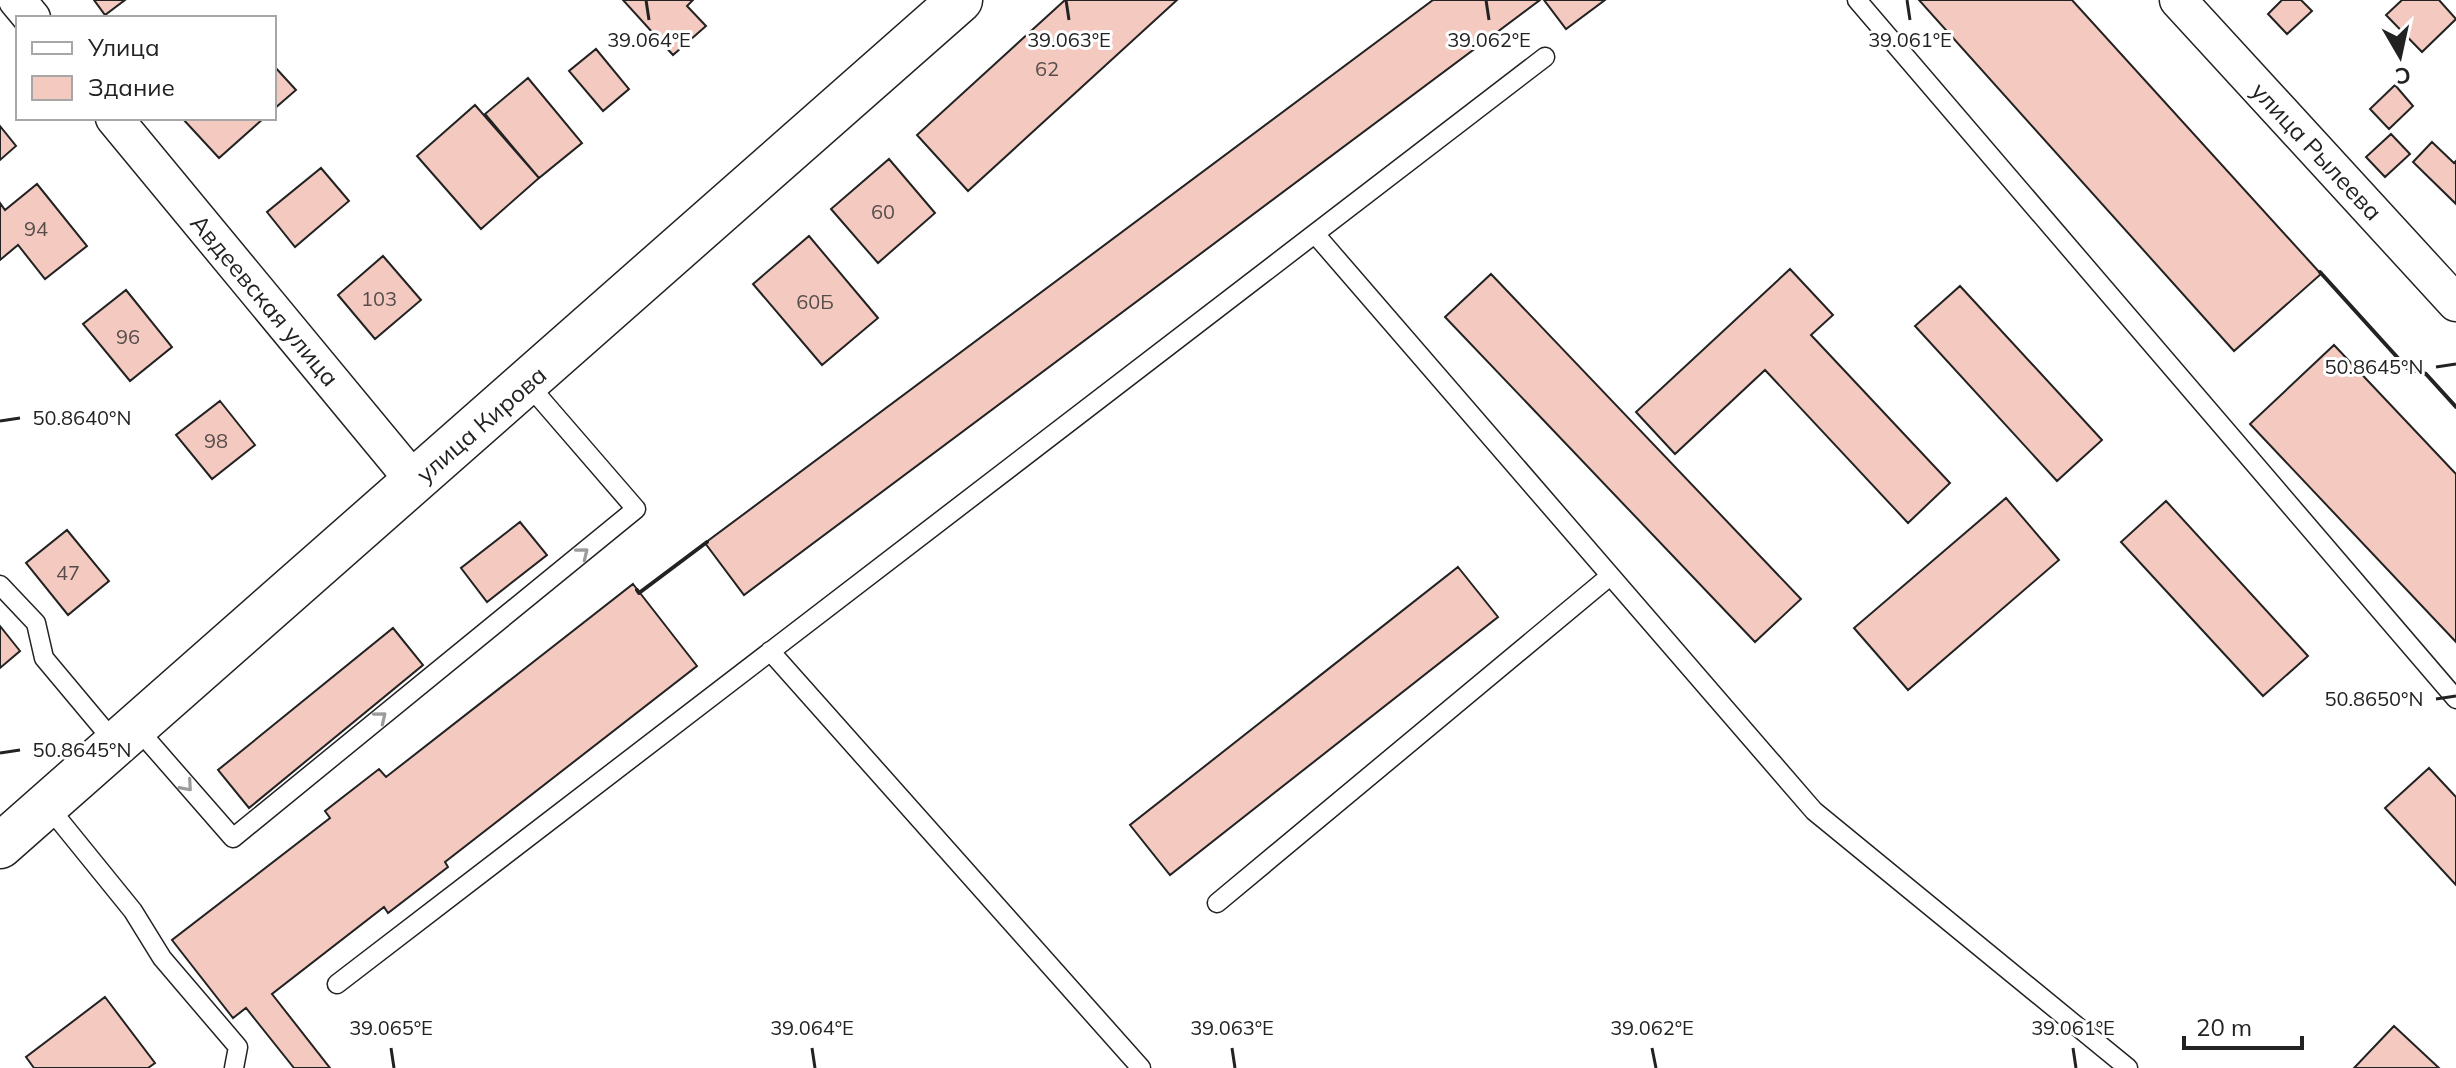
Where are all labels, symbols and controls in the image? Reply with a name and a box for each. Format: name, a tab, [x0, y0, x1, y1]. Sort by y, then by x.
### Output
legend	[16, 16, 276, 120]
north arrow	[2360, 16, 2440, 96]
text: 39.064°E	[607, 27, 691, 52]
text: 39.063°E	[1027, 27, 1111, 52]
text: 39.062°E	[1447, 27, 1531, 52]
text: 39.061°E	[1868, 27, 1952, 52]
text: Улица	[87, 32, 160, 62]
house number: 62	[1035, 56, 1059, 81]
text: С	[2393, 61, 2413, 91]
text: Здание	[88, 72, 175, 102]
street label: улица Рылеева	[2245, 76, 2389, 226]
house number: 60	[871, 199, 895, 224]
street label: Авдеевская улица	[184, 208, 346, 392]
house number: 94	[24, 216, 48, 241]
house number: 103	[361, 286, 397, 311]
house number: 60Б	[796, 289, 834, 314]
house number: 96	[116, 324, 140, 349]
text: 50.8645°N	[2325, 354, 2423, 379]
street label: улица Кирова	[410, 359, 552, 489]
text: 50.8640°N	[33, 405, 131, 430]
house number: 98	[204, 428, 228, 453]
one-way arrow	[573, 548, 588, 563]
house number: 47	[56, 560, 80, 585]
text: 50.8650°N	[2325, 686, 2423, 711]
one-way arrow	[372, 712, 386, 727]
text: 50.8645°N	[33, 737, 131, 762]
one-way arrow	[177, 776, 192, 791]
scale bar	[2184, 1000, 2302, 1050]
text: 20 m	[2196, 1012, 2252, 1042]
text: 39.065°E	[349, 1015, 433, 1040]
text: 39.064°E	[770, 1015, 854, 1040]
text: 39.063°E	[1190, 1015, 1274, 1040]
text: 39.062°E	[1610, 1015, 1694, 1040]
text: 39.061°E	[2031, 1015, 2115, 1040]

